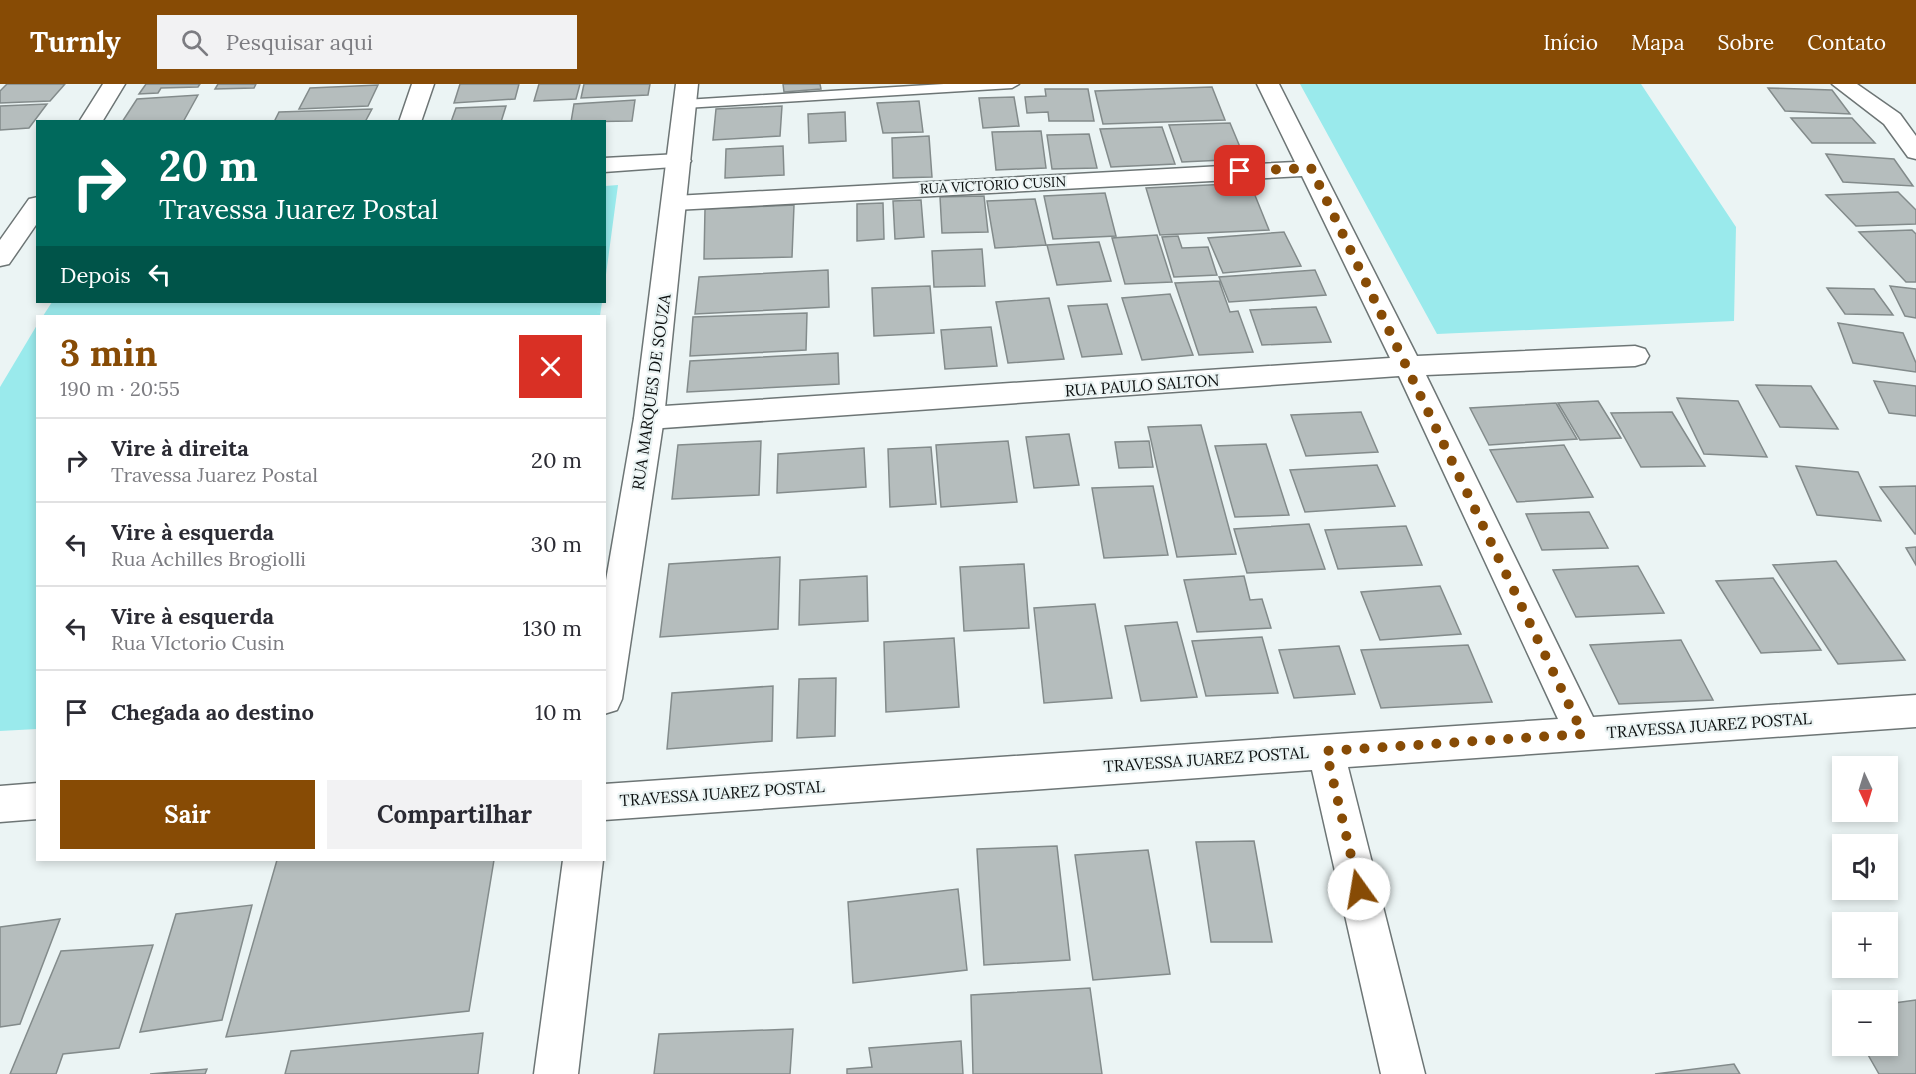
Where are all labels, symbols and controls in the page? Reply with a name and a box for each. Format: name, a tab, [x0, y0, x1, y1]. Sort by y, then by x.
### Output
search box	[157, 15, 577, 69]
text: Turnly	[30, 24, 121, 60]
icon: search	[178, 26, 211, 59]
text: Pesquisar aqui	[226, 28, 373, 56]
text: Início	[1543, 29, 1598, 56]
text: Mapa	[1631, 29, 1685, 56]
text: Sobre	[1718, 29, 1774, 56]
text: Contato	[1807, 29, 1886, 56]
text: 20 m	[159, 139, 258, 193]
icon: right	[60, 144, 138, 222]
pin	[1214, 145, 1265, 196]
icon: arrive	[1223, 154, 1256, 187]
street label: RUA VICTORIO CUSIN	[919, 172, 1067, 198]
text: Travessa Juarez Postal	[159, 192, 438, 226]
icon: left	[143, 258, 176, 291]
text: Depois	[60, 261, 131, 289]
street label: RUA MARQUES DE SOUZA	[627, 292, 675, 491]
text: 3 min	[60, 330, 158, 376]
button: close	[519, 335, 582, 398]
street label: RUA PAULO SALTON	[1064, 370, 1220, 400]
text: 190 m · 20:55	[60, 376, 180, 401]
text: Vire à direita	[111, 434, 249, 462]
icon: right	[60, 444, 93, 477]
text: 20 m	[531, 446, 582, 474]
text: Travessa Juarez Postal	[111, 462, 318, 487]
text: Vire à esquerda	[111, 518, 274, 546]
icon: left	[60, 528, 93, 561]
text: 30 m	[531, 530, 582, 558]
text: Rua Achilles Brogiolli	[111, 546, 306, 571]
text: Vire à esquerda	[111, 602, 274, 630]
icon: left	[60, 612, 93, 645]
text: 130 m	[523, 614, 582, 642]
text: Rua VIctorio Cusin	[111, 630, 285, 655]
icon: arrive	[60, 696, 93, 729]
text: Chegada ao destino	[111, 698, 314, 726]
text: 10 m	[535, 698, 582, 726]
street label: TRAVESSA JUAREZ POSTAL	[1606, 708, 1812, 742]
street label: TRAVESSA JUAREZ POSTAL	[1103, 742, 1309, 776]
north arrow	[1832, 756, 1898, 822]
map controls	[1832, 756, 1898, 1056]
street label: TRAVESSA JUAREZ POSTAL	[619, 776, 825, 810]
button: Sair	[60, 780, 315, 849]
button: Compartilhar	[327, 780, 582, 849]
button: sound	[1832, 834, 1898, 900]
position arrow	[1327, 857, 1391, 921]
button: +	[1832, 912, 1898, 978]
button: −	[1832, 990, 1898, 1056]

